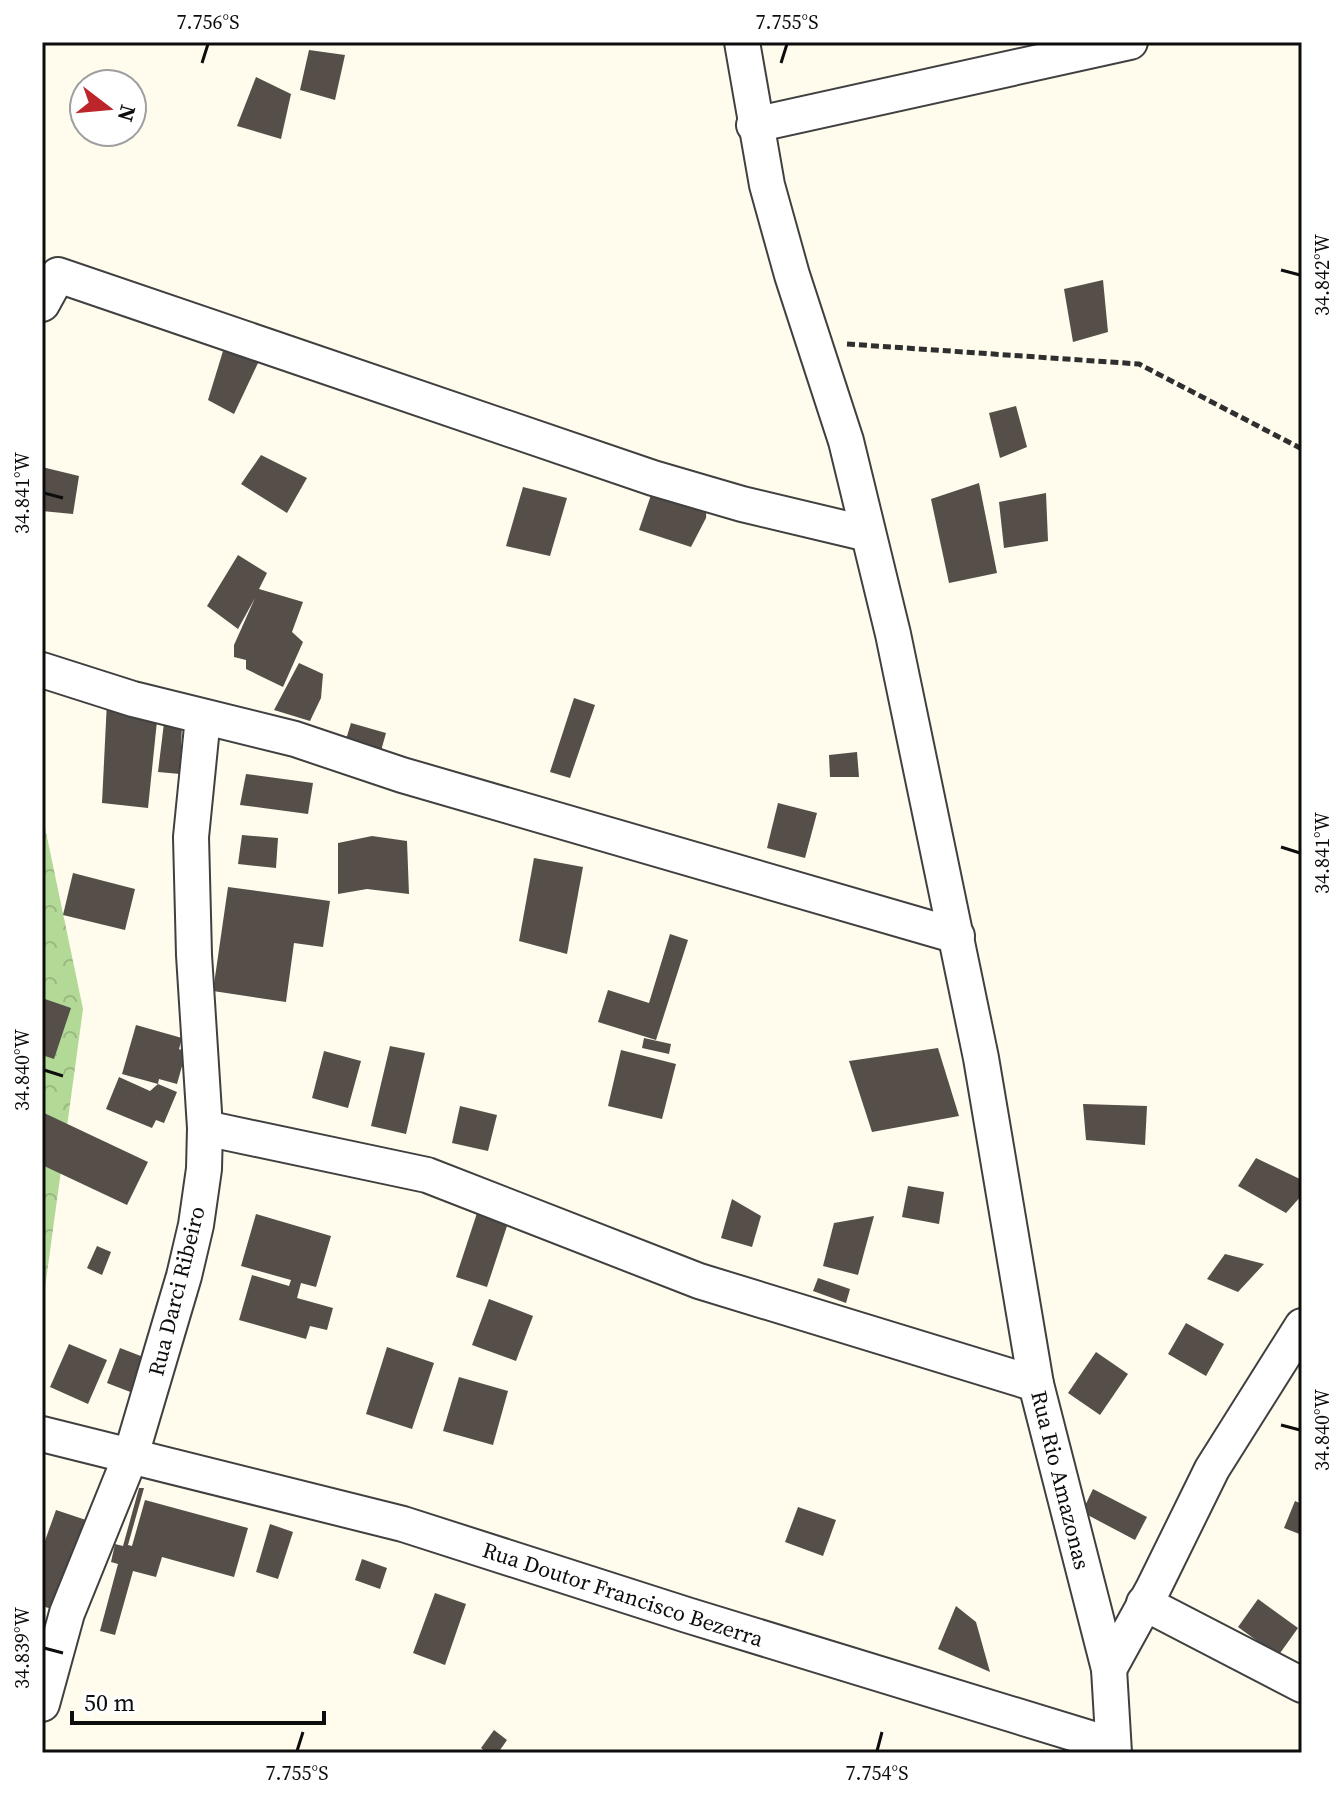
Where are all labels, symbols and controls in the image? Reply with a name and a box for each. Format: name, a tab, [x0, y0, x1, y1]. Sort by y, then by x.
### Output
text: 7.756°S	[177, 8, 239, 36]
text: 7.755°S	[756, 8, 818, 36]
north arrow	[68, 68, 148, 148]
text: N	[111, 102, 144, 125]
text: 34.842°W	[1308, 233, 1336, 316]
text: 34.841°W	[8, 451, 36, 534]
text: 34.841°W	[1308, 811, 1336, 894]
text: 34.840°W	[8, 1028, 36, 1111]
street label: Rua Darci Ribeiro	[140, 1203, 212, 1379]
street label: Rua Rio Amazonas	[1024, 1388, 1098, 1572]
text: 34.840°W	[1308, 1388, 1336, 1471]
street label: Rua Doutor Francisco Bezerra	[479, 1534, 768, 1654]
text: 34.839°W	[8, 1606, 36, 1689]
scale bar	[72, 1675, 324, 1725]
text: 50 m	[84, 1686, 135, 1719]
text: 7.755°S	[266, 1759, 328, 1787]
text: 7.754°S	[846, 1759, 908, 1787]

